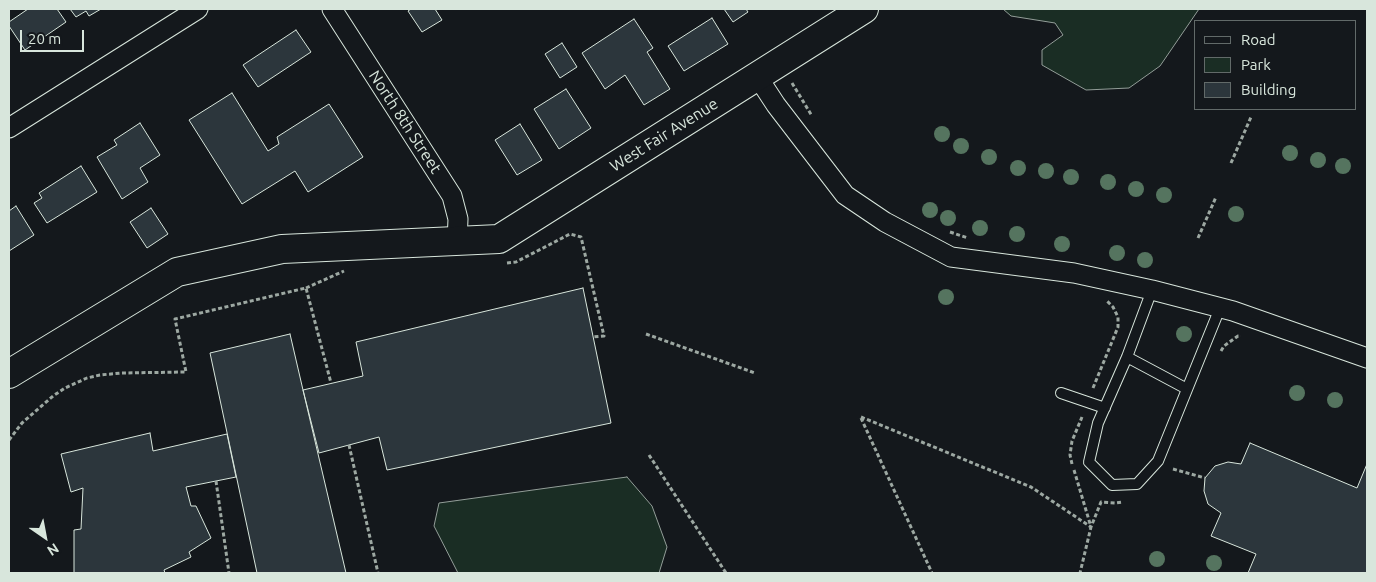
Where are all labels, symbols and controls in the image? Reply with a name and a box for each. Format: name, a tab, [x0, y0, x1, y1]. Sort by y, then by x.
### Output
scale bar	[22, 20, 86, 52]
legend	[1194, 20, 1356, 110]
text: 20 m	[28, 30, 61, 47]
text: Road	[1241, 31, 1276, 48]
text: Park	[1241, 56, 1271, 73]
street label: North 8th Street	[365, 67, 445, 177]
text: Building	[1241, 81, 1296, 98]
street label: West Fair Avenue	[606, 94, 722, 176]
north arrow	[20, 512, 70, 562]
text: N	[44, 540, 62, 559]

